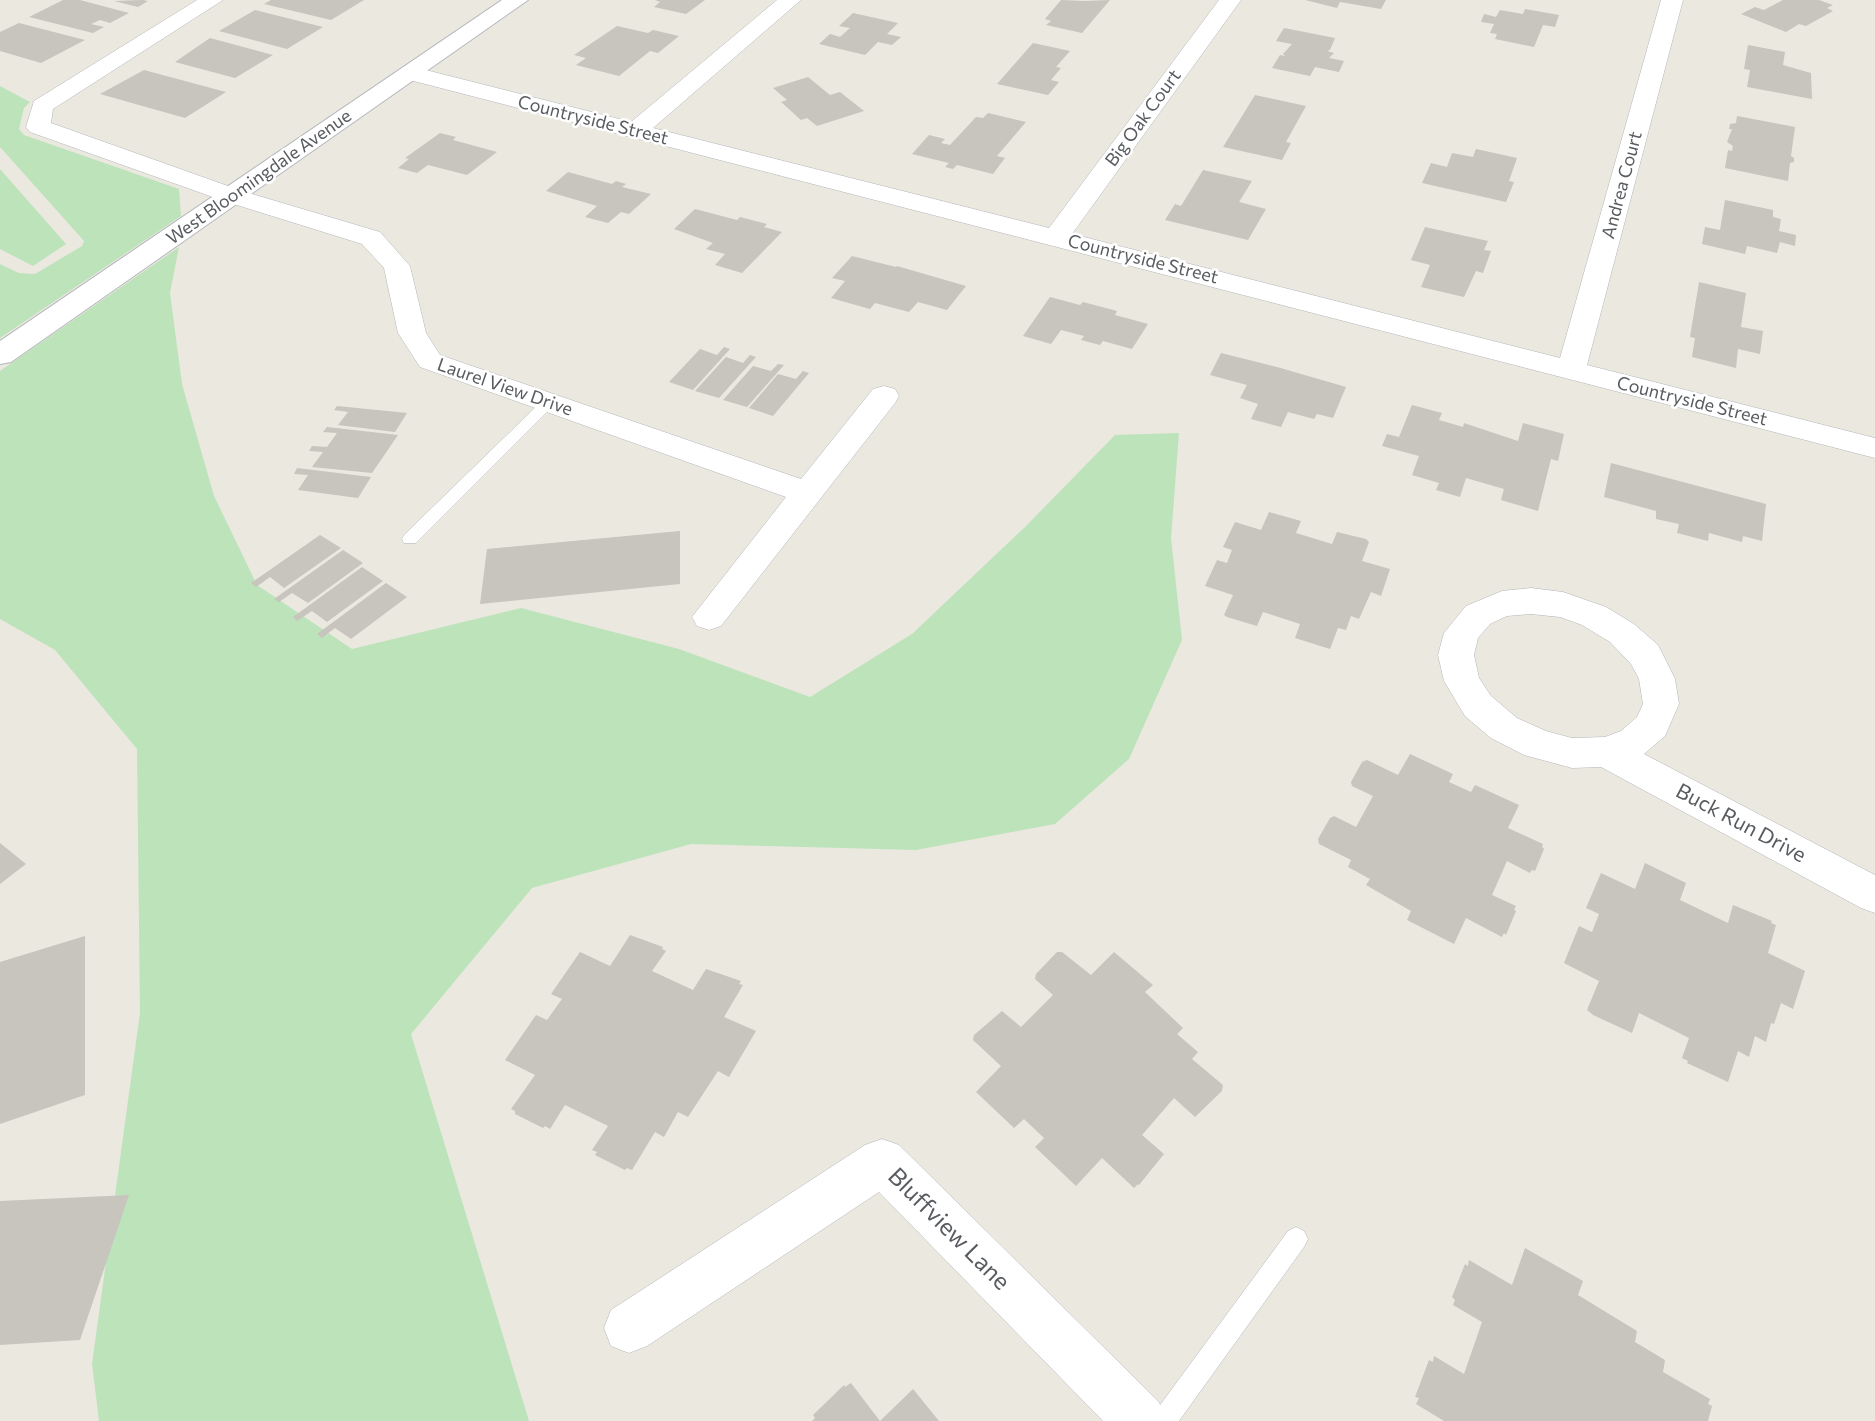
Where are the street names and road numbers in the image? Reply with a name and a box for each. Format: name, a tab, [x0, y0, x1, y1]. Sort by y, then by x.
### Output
street label: Big Oak Court	[1101, 65, 1185, 171]
street label: Countryside Street	[516, 91, 670, 149]
street label: West Bloomingdale Avenue	[162, 105, 356, 249]
street label: Andrea Court	[1597, 129, 1647, 241]
street label: Countryside Street	[1066, 230, 1220, 288]
street label: Laurel View Drive	[434, 354, 576, 420]
street label: Countryside Street	[1615, 372, 1769, 430]
street label: Buck Run Drive	[1672, 778, 1810, 868]
street label: Bluffview Lane	[882, 1162, 1016, 1296]

